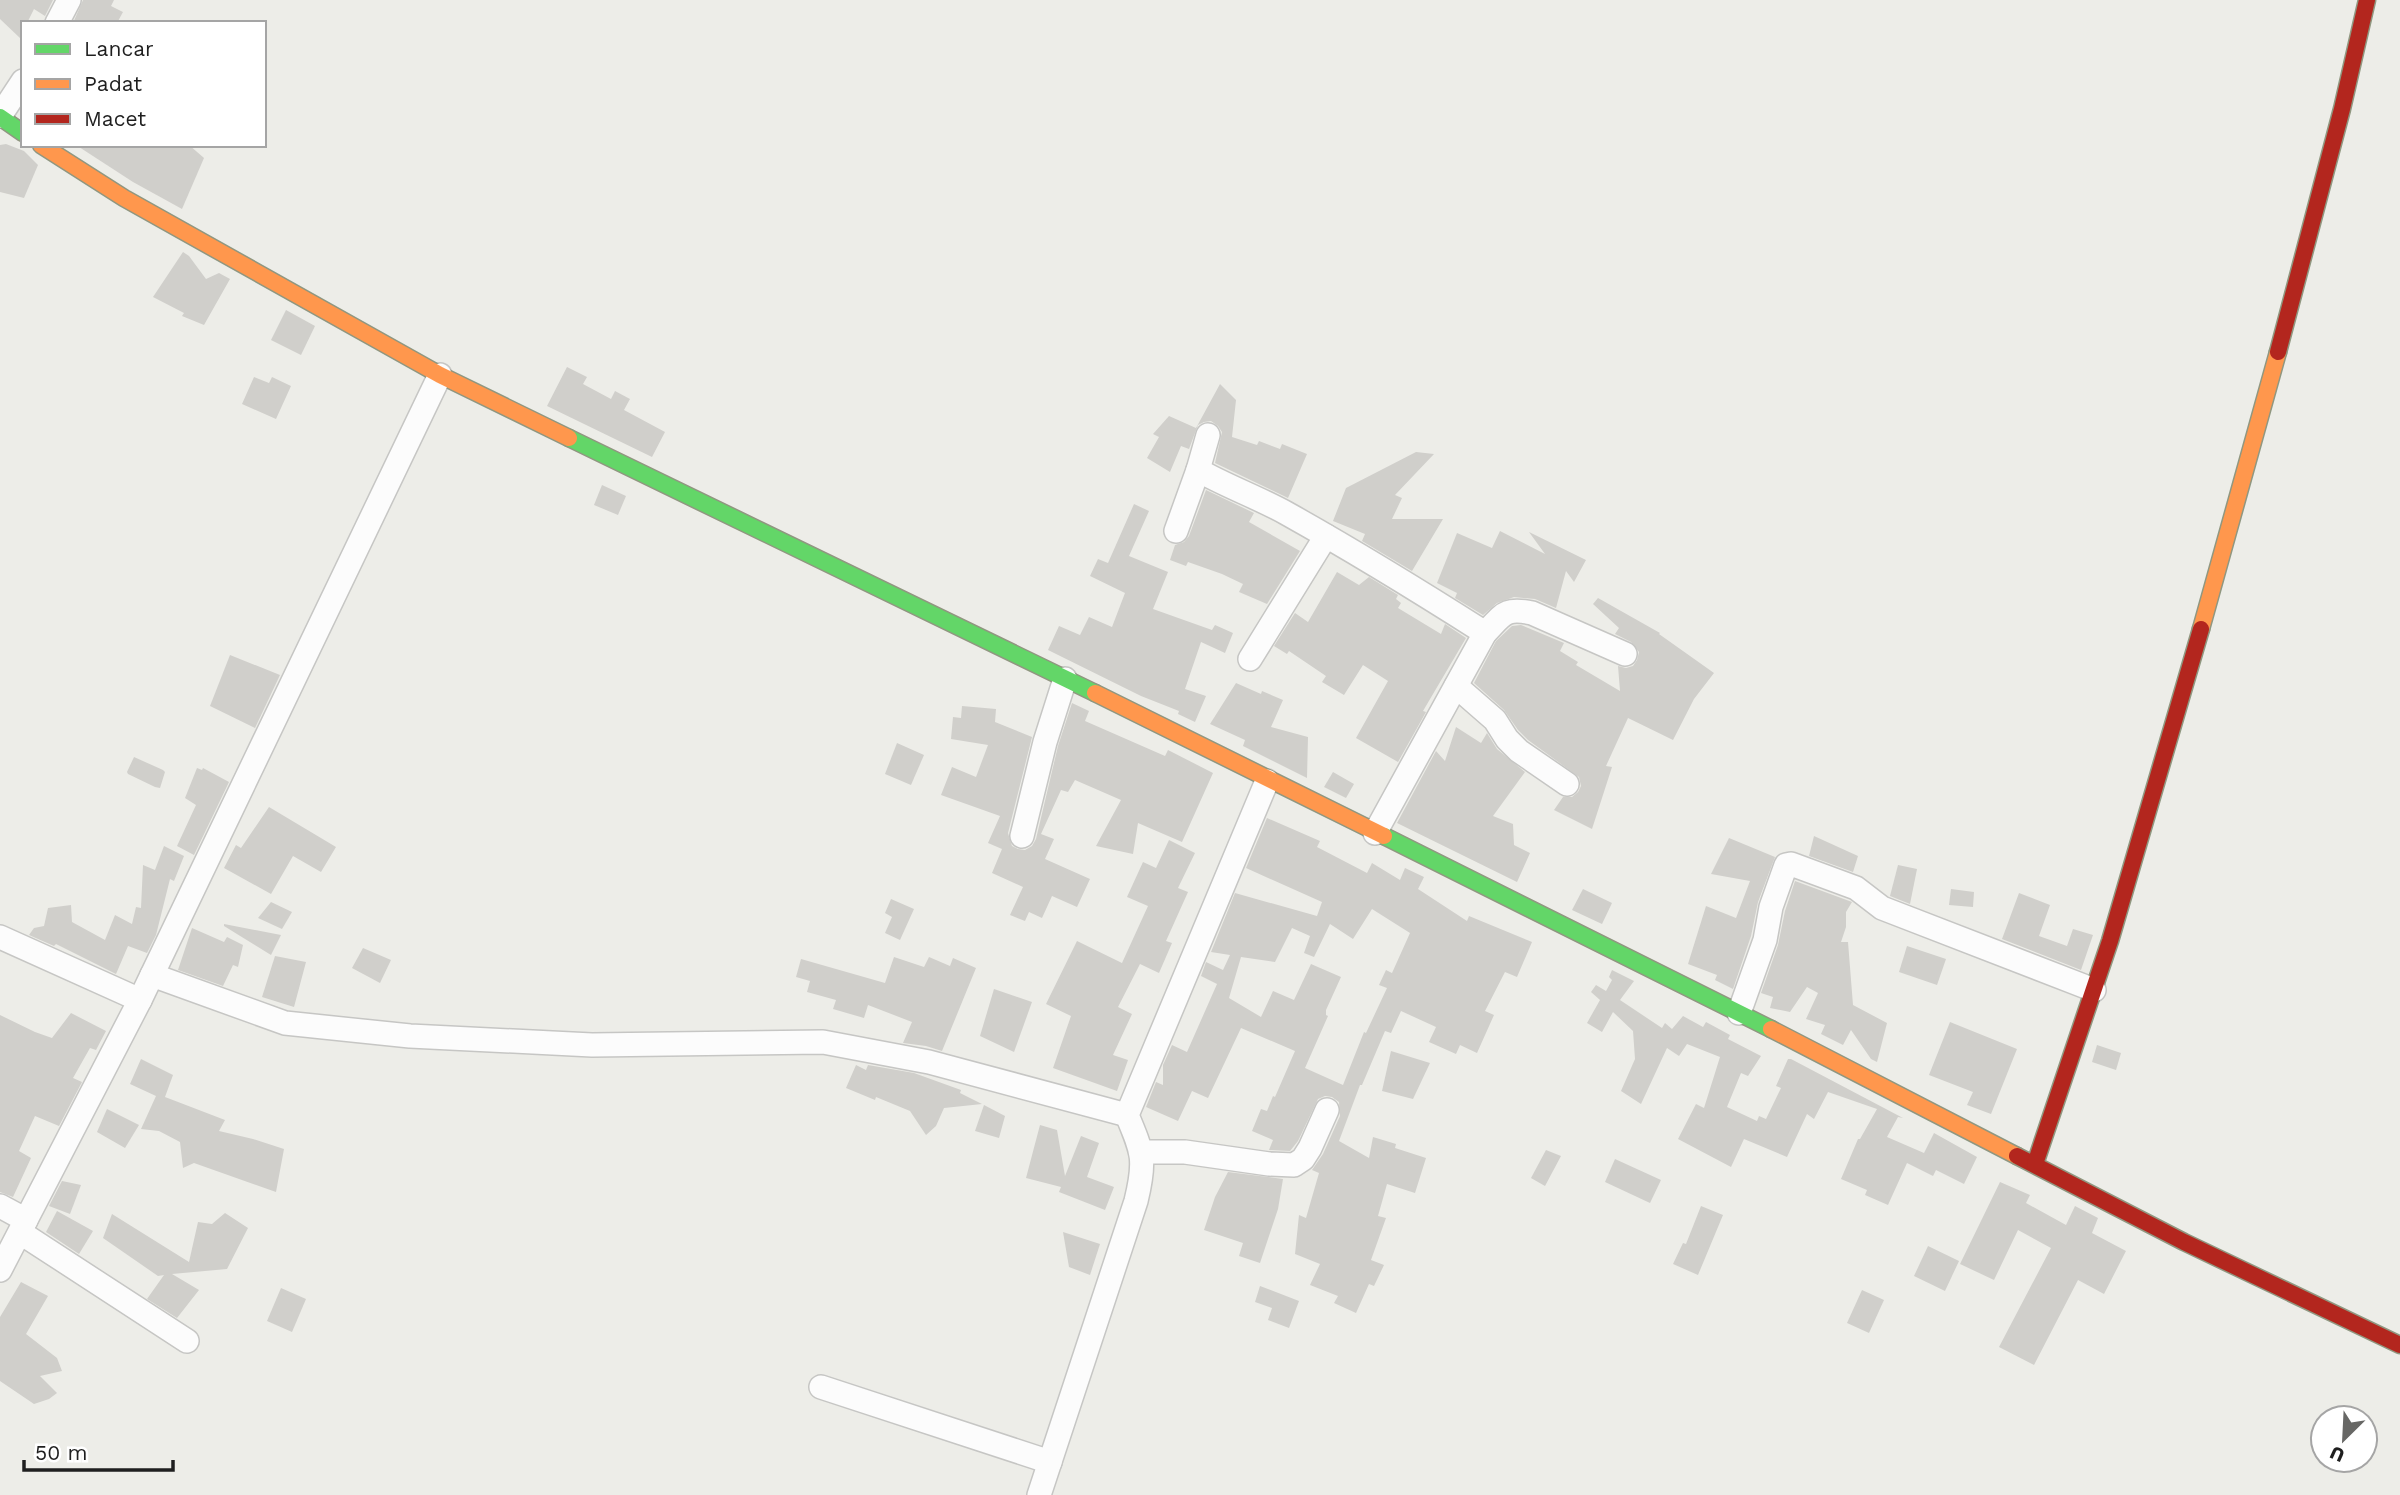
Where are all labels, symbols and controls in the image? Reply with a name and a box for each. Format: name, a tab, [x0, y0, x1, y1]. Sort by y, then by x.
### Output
legend	[21, 21, 266, 147]
text: Lancar	[84, 36, 154, 61]
text: Padat	[84, 71, 142, 96]
text: Macet	[84, 106, 146, 131]
north arrow	[2309, 1404, 2379, 1474]
scale bar	[24, 1428, 173, 1472]
text: 50 m	[35, 1440, 87, 1465]
text: U	[2326, 1441, 2348, 1467]

